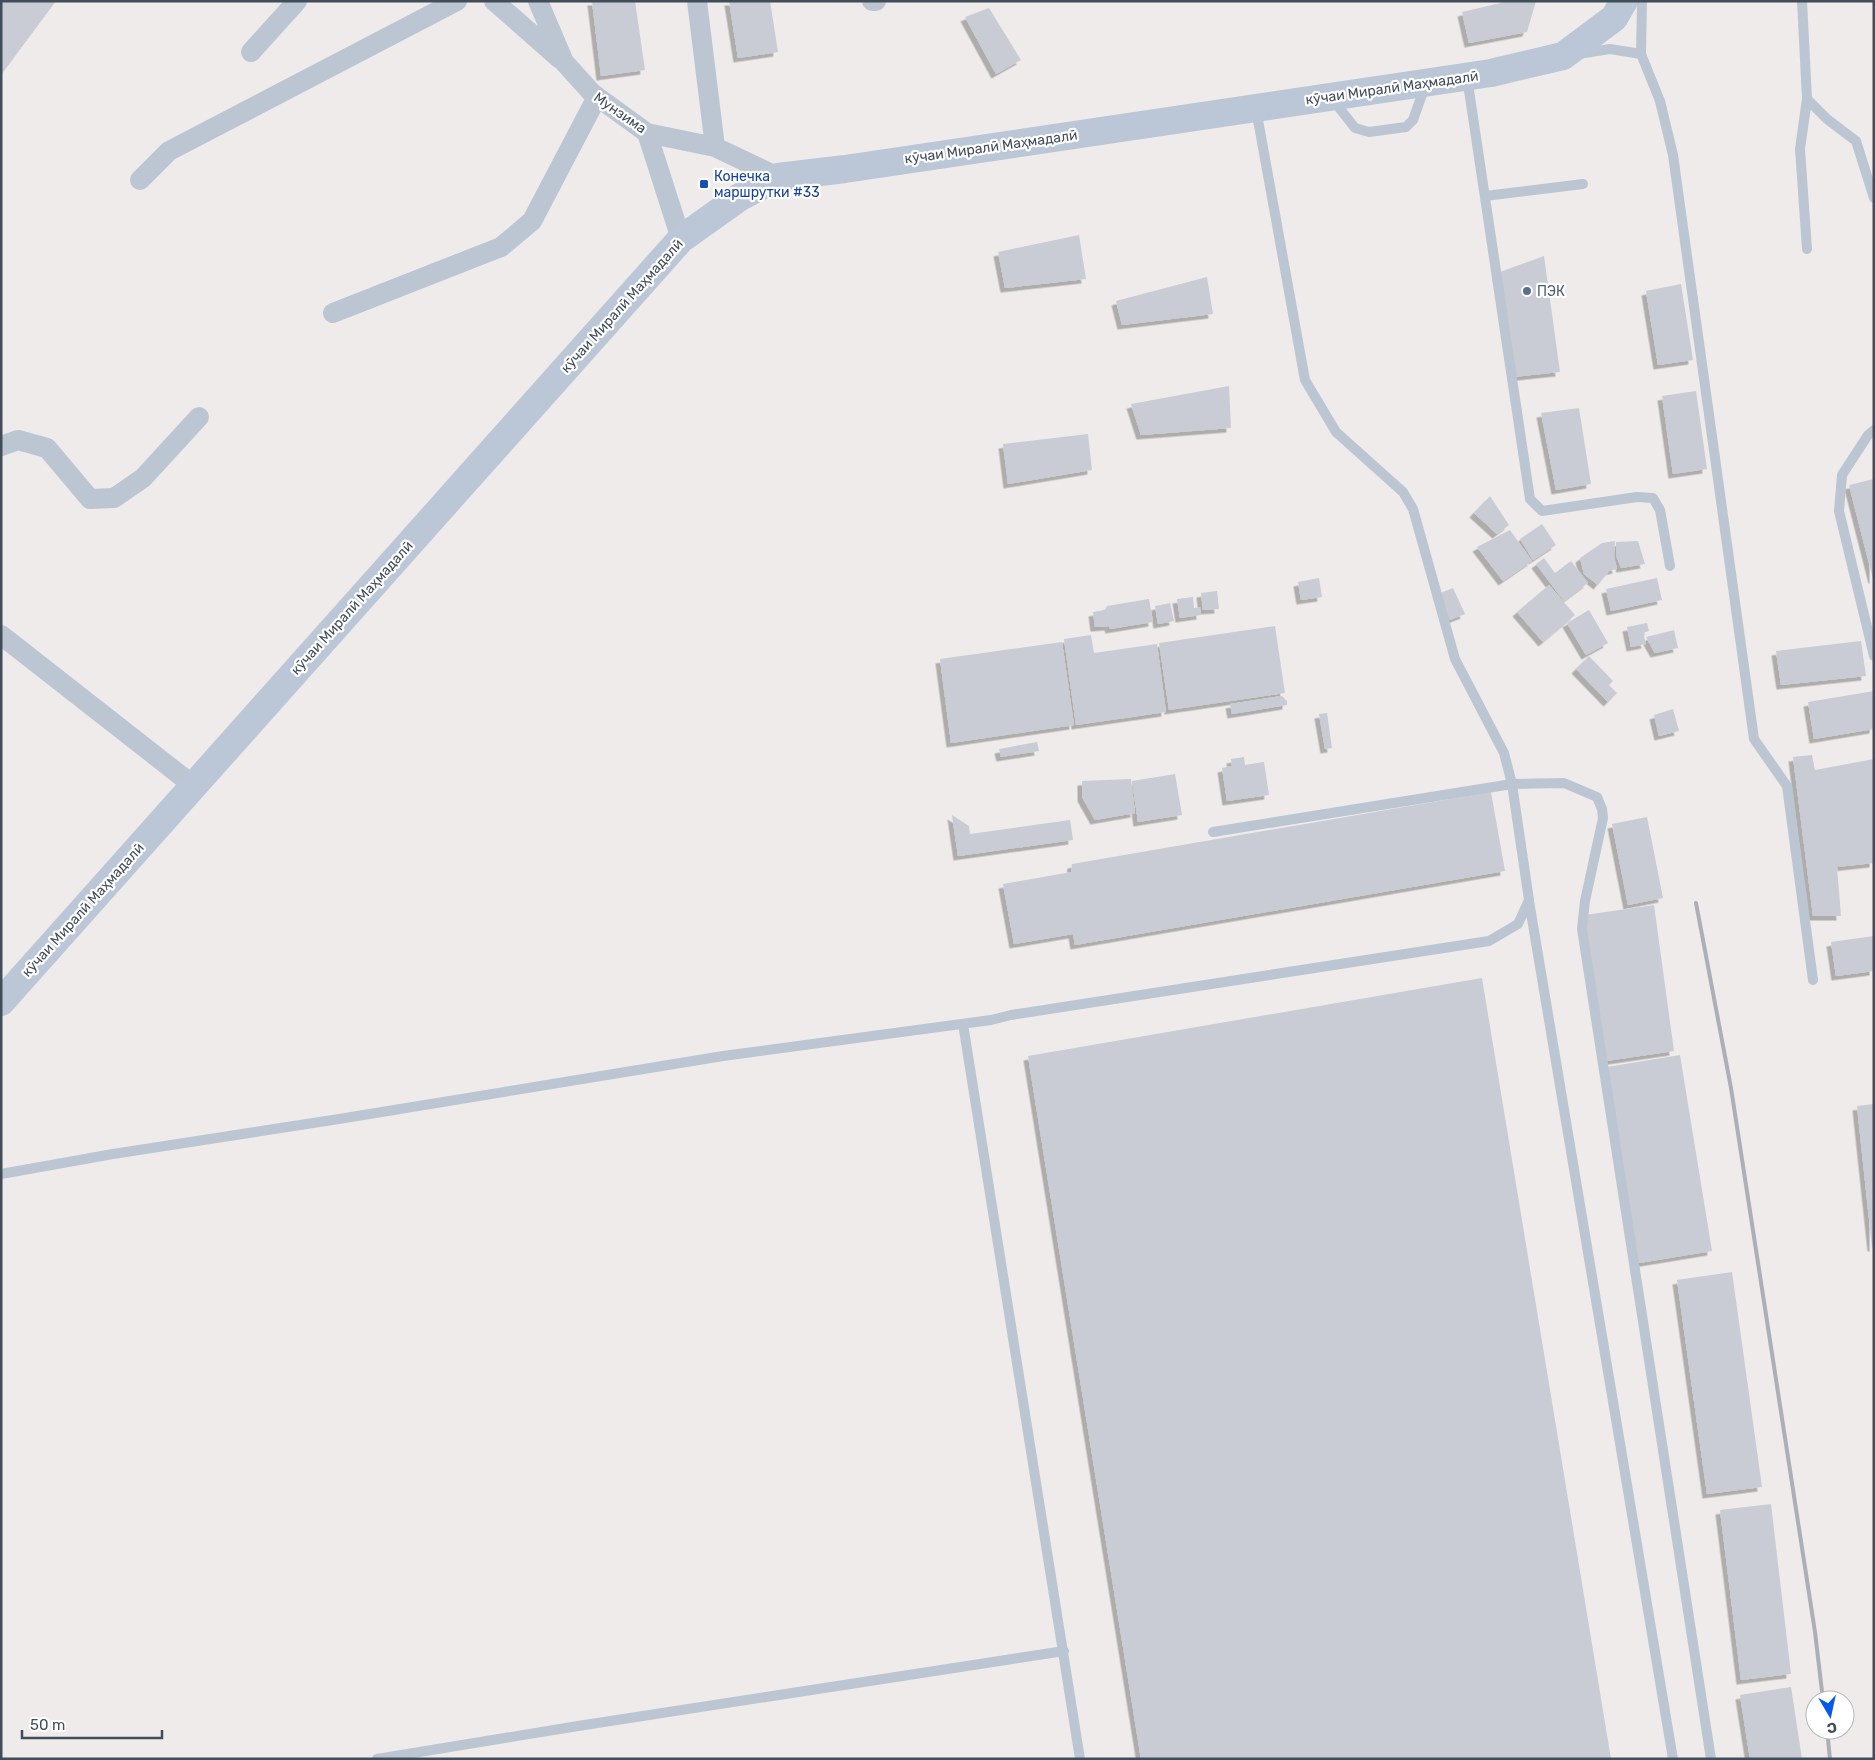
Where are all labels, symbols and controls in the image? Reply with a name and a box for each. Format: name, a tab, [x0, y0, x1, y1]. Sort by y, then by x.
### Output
street label: кӯчаи Миралӣ Маҳмадалӣ	[1305, 67, 1479, 109]
street label: Мунзима	[590, 89, 650, 137]
street label: кӯчаи Миралӣ Маҳмадалӣ	[904, 126, 1078, 168]
place label: Конечка маршрутки #33	[714, 168, 820, 201]
marker: Конечка маршрутки #33	[698, 178, 710, 190]
street label: кӯчаи Миралӣ Маҳмадалӣ	[557, 236, 687, 376]
place label: ПЭК	[1537, 283, 1565, 300]
marker: ПЭК	[1521, 285, 1533, 297]
street label: кӯчаи Миралӣ Маҳмадалӣ	[287, 538, 417, 678]
street label: кӯчаи Миралӣ Маҳмадалӣ	[18, 840, 148, 980]
north arrow	[1805, 1690, 1855, 1740]
scale bar	[22, 1708, 162, 1740]
text: 50 m	[30, 1716, 65, 1734]
text: С	[1826, 1718, 1838, 1737]

